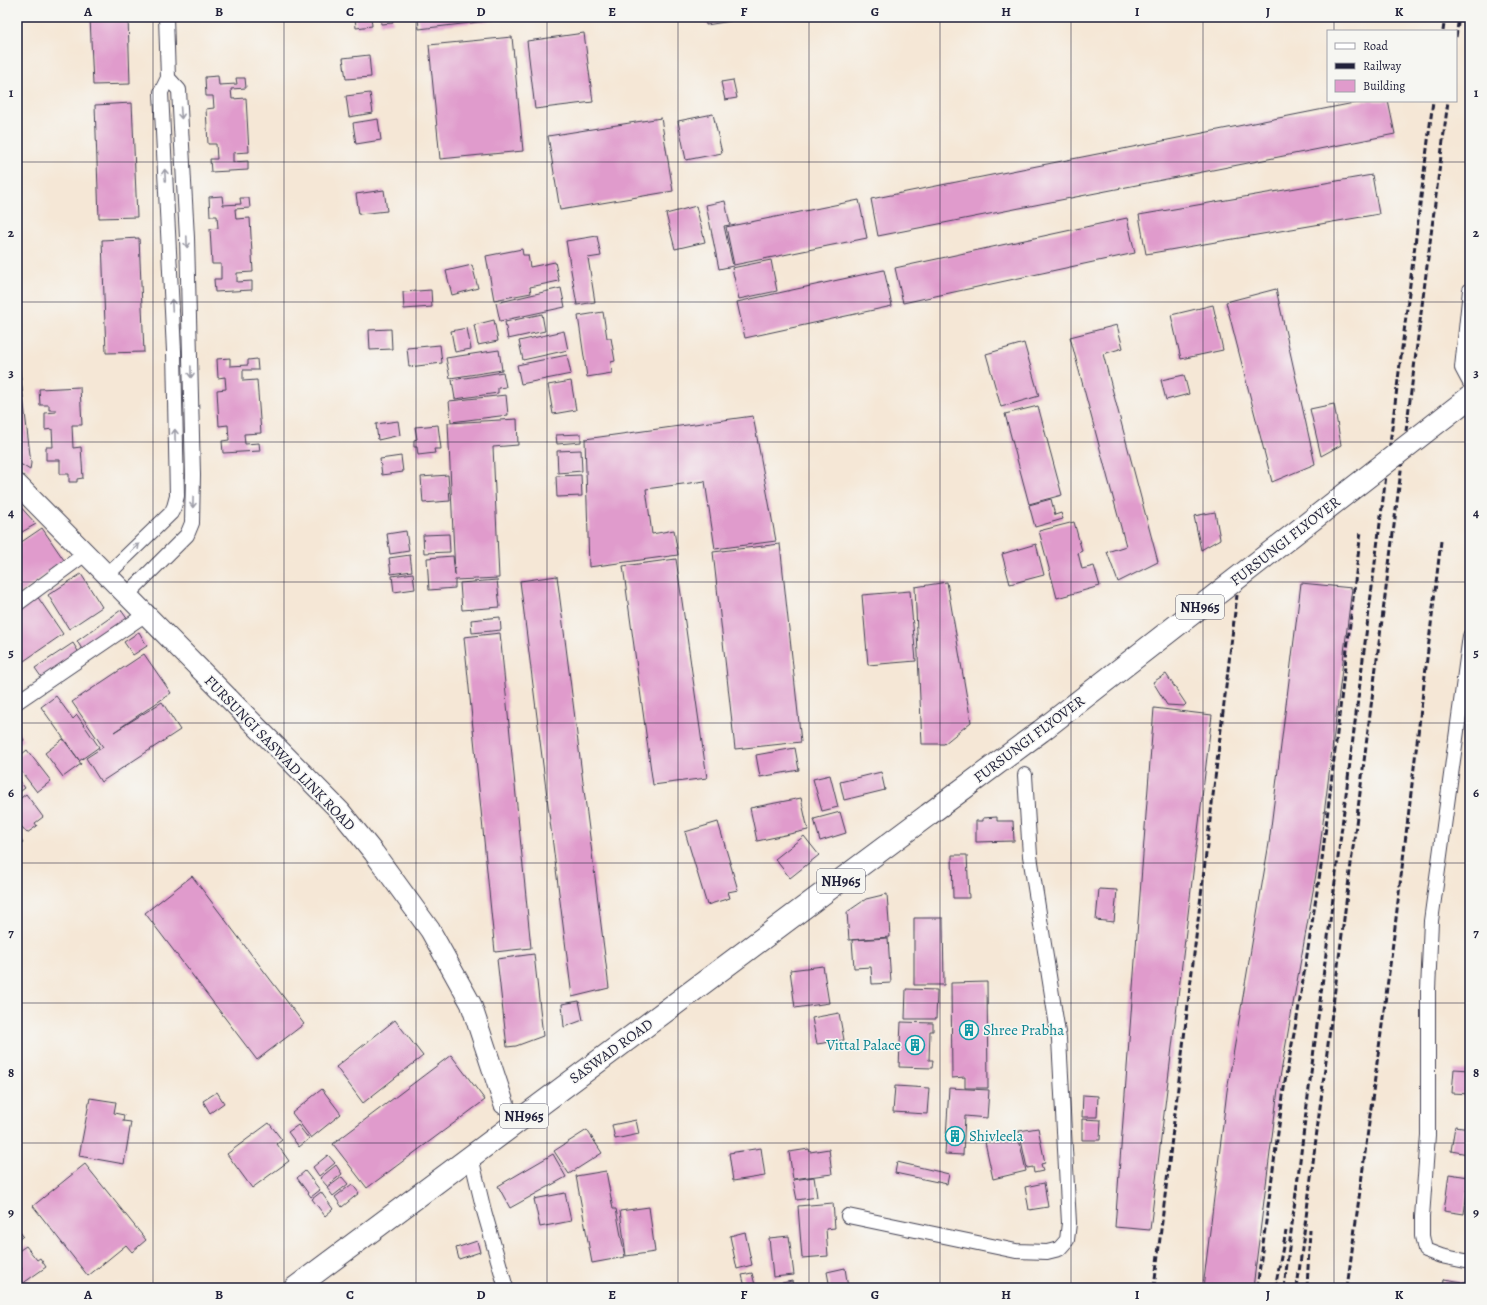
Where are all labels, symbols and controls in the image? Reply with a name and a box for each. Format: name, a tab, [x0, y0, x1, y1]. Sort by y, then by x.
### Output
text: A	[83, 3, 93, 20]
text: B	[215, 3, 223, 20]
text: C	[346, 3, 354, 20]
text: D	[476, 3, 486, 20]
text: E	[608, 3, 616, 20]
text: F	[741, 3, 748, 20]
text: G	[871, 3, 879, 20]
text: H	[1001, 3, 1011, 20]
text: I	[1135, 3, 1140, 20]
text: J	[1266, 3, 1270, 20]
text: K	[1395, 3, 1404, 20]
legend	[1327, 30, 1457, 102]
text: Road	[1363, 38, 1389, 54]
text: Railway	[1363, 58, 1402, 74]
text: Building	[1363, 78, 1405, 94]
text: 1	[9, 84, 14, 101]
text: 1	[1474, 84, 1479, 101]
one-way arrow	[177, 106, 184, 119]
one-way arrow	[162, 169, 169, 182]
text: 2	[8, 224, 15, 241]
text: 2	[1473, 224, 1480, 241]
one-way arrow	[184, 235, 191, 248]
one-way arrow	[168, 299, 175, 312]
text: 3	[8, 364, 14, 381]
text: 3	[1473, 364, 1479, 381]
one-way arrow	[187, 365, 195, 378]
one-way arrow	[171, 429, 179, 442]
street label: FURSUNGI FLYOVER	[1226, 491, 1345, 590]
one-way arrow	[189, 495, 197, 508]
text: 4	[8, 504, 14, 521]
text: 4	[1473, 504, 1479, 521]
one-way arrow	[130, 543, 140, 553]
road number: NH965	[1176, 595, 1224, 619]
text: 5	[8, 644, 14, 661]
text: 5	[1473, 644, 1479, 661]
street label: FURSUNGI SASWAD LINK ROAD	[200, 671, 360, 835]
street label: FURSUNGI FLYOVER	[969, 690, 1089, 787]
text: 6	[8, 784, 14, 801]
text: 6	[1473, 784, 1479, 801]
road number: NH965	[817, 869, 865, 893]
text: 7	[8, 924, 14, 941]
text: 7	[1473, 924, 1479, 941]
street label: SASWAD ROAD	[565, 1014, 657, 1088]
building icon: Shree Prabha	[958, 1019, 980, 1041]
place label: Shree Prabha	[983, 1020, 1064, 1040]
building icon: Vittal Palace	[904, 1034, 926, 1056]
place label: Vittal Palace	[825, 1035, 901, 1055]
text: 8	[8, 1064, 14, 1081]
text: 8	[1473, 1064, 1479, 1081]
road number: NH965	[500, 1104, 548, 1128]
building icon: Shivleela	[944, 1125, 966, 1147]
place label: Shivleela	[969, 1126, 1023, 1146]
text: 9	[8, 1204, 14, 1221]
text: 9	[1473, 1204, 1479, 1221]
text: A	[83, 1286, 93, 1303]
text: B	[215, 1286, 223, 1303]
text: C	[346, 1286, 354, 1303]
text: D	[476, 1286, 486, 1303]
text: E	[608, 1286, 616, 1303]
text: F	[741, 1286, 748, 1303]
text: G	[871, 1286, 879, 1303]
text: H	[1001, 1286, 1011, 1303]
text: I	[1135, 1286, 1140, 1303]
text: J	[1266, 1286, 1270, 1303]
text: K	[1395, 1286, 1404, 1303]

